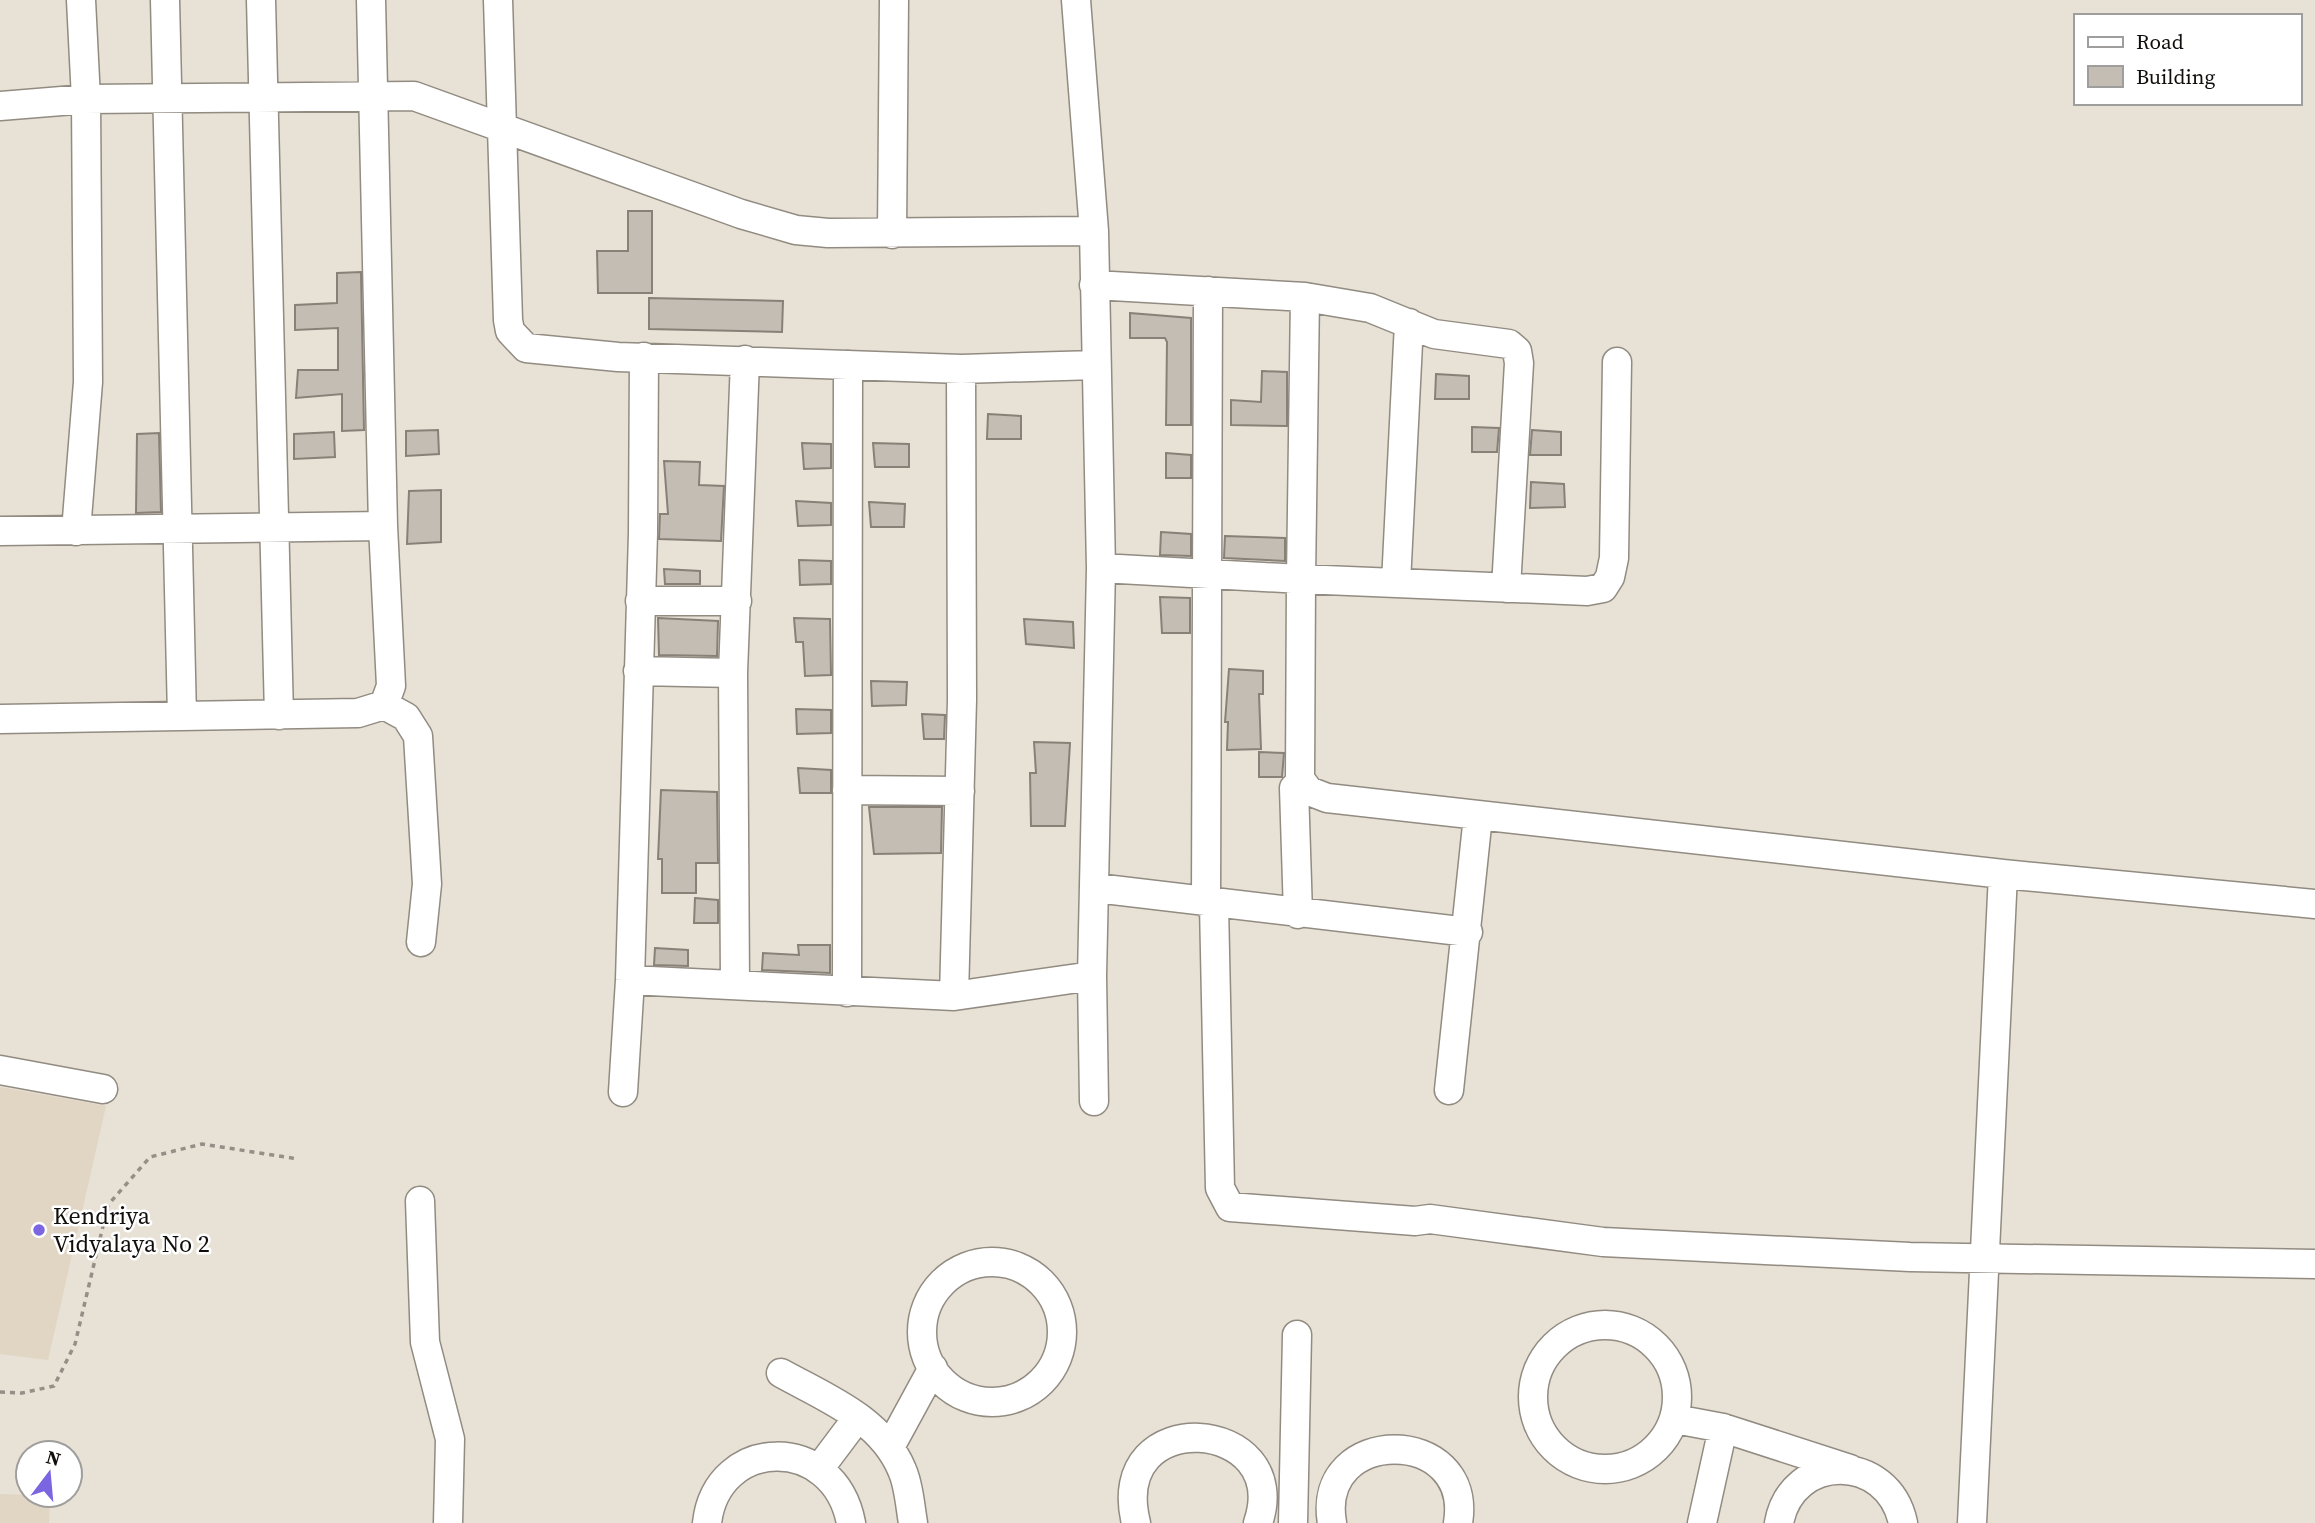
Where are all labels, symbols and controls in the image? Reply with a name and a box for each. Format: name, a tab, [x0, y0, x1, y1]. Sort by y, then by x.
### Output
legend	[2074, 14, 2301, 105]
text: Road	[2136, 27, 2184, 56]
text: Building	[2136, 62, 2215, 91]
place label: Kendriya Vidyalaya No 2	[53, 1199, 210, 1260]
marker: Kendriya Vidyalaya No 2	[31, 1222, 47, 1238]
north arrow	[14, 1439, 84, 1509]
text: N	[43, 1443, 64, 1472]

